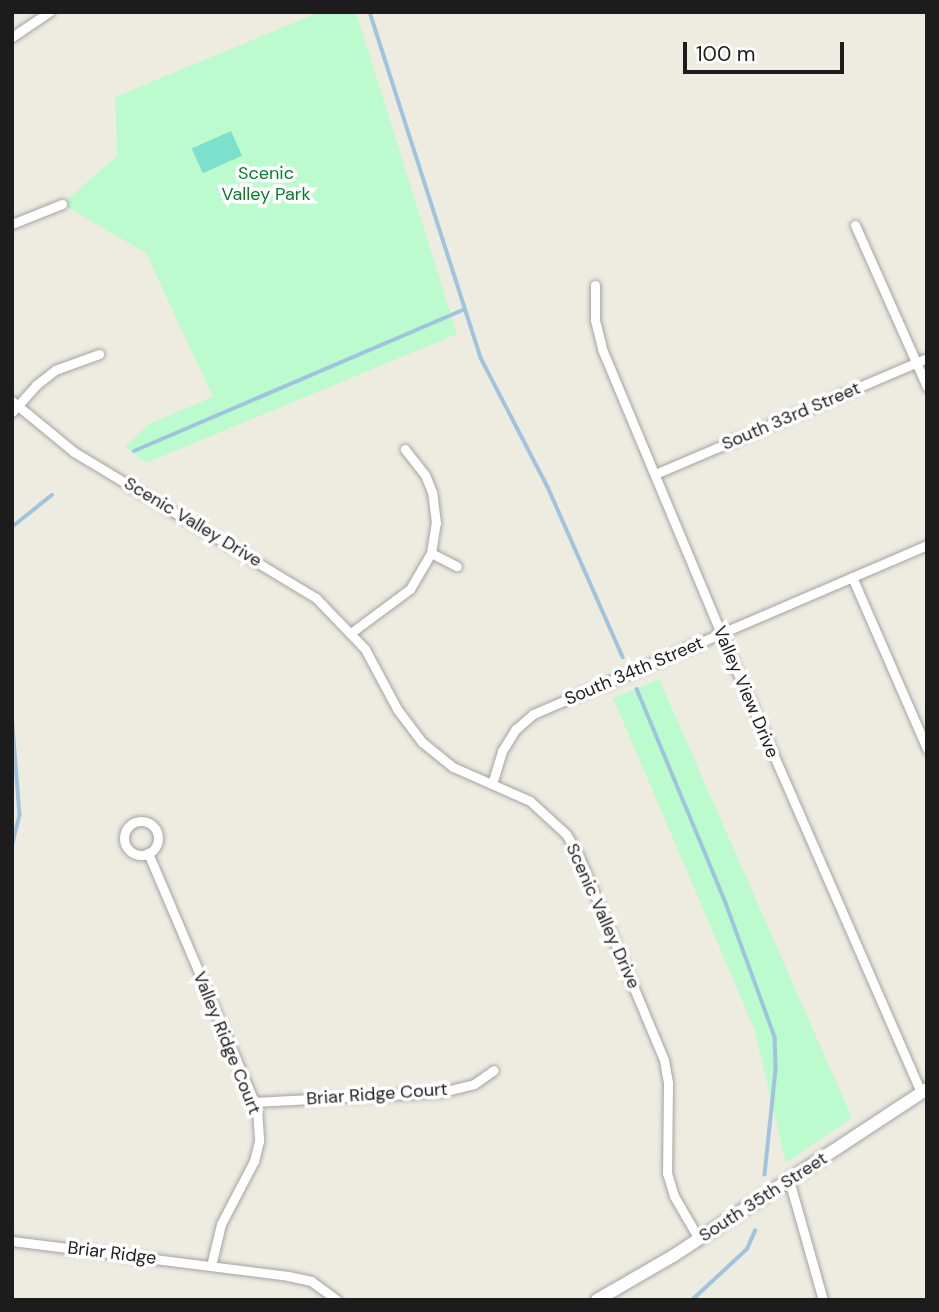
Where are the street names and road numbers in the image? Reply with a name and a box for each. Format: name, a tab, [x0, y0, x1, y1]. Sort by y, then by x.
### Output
street label: South 33rd Street	[719, 377, 863, 455]
street label: Scenic Valley Drive	[120, 472, 266, 572]
street label: Valley View Drive	[709, 623, 783, 761]
street label: South 34th Street	[561, 632, 707, 710]
street label: Scenic Valley Drive	[561, 840, 645, 992]
street label: Valley Ridge Court	[188, 968, 266, 1118]
street label: Briar Ridge Court	[306, 1078, 448, 1110]
street label: South 35th Street	[695, 1148, 831, 1246]
street label: Briar Ridge	[66, 1237, 158, 1269]

